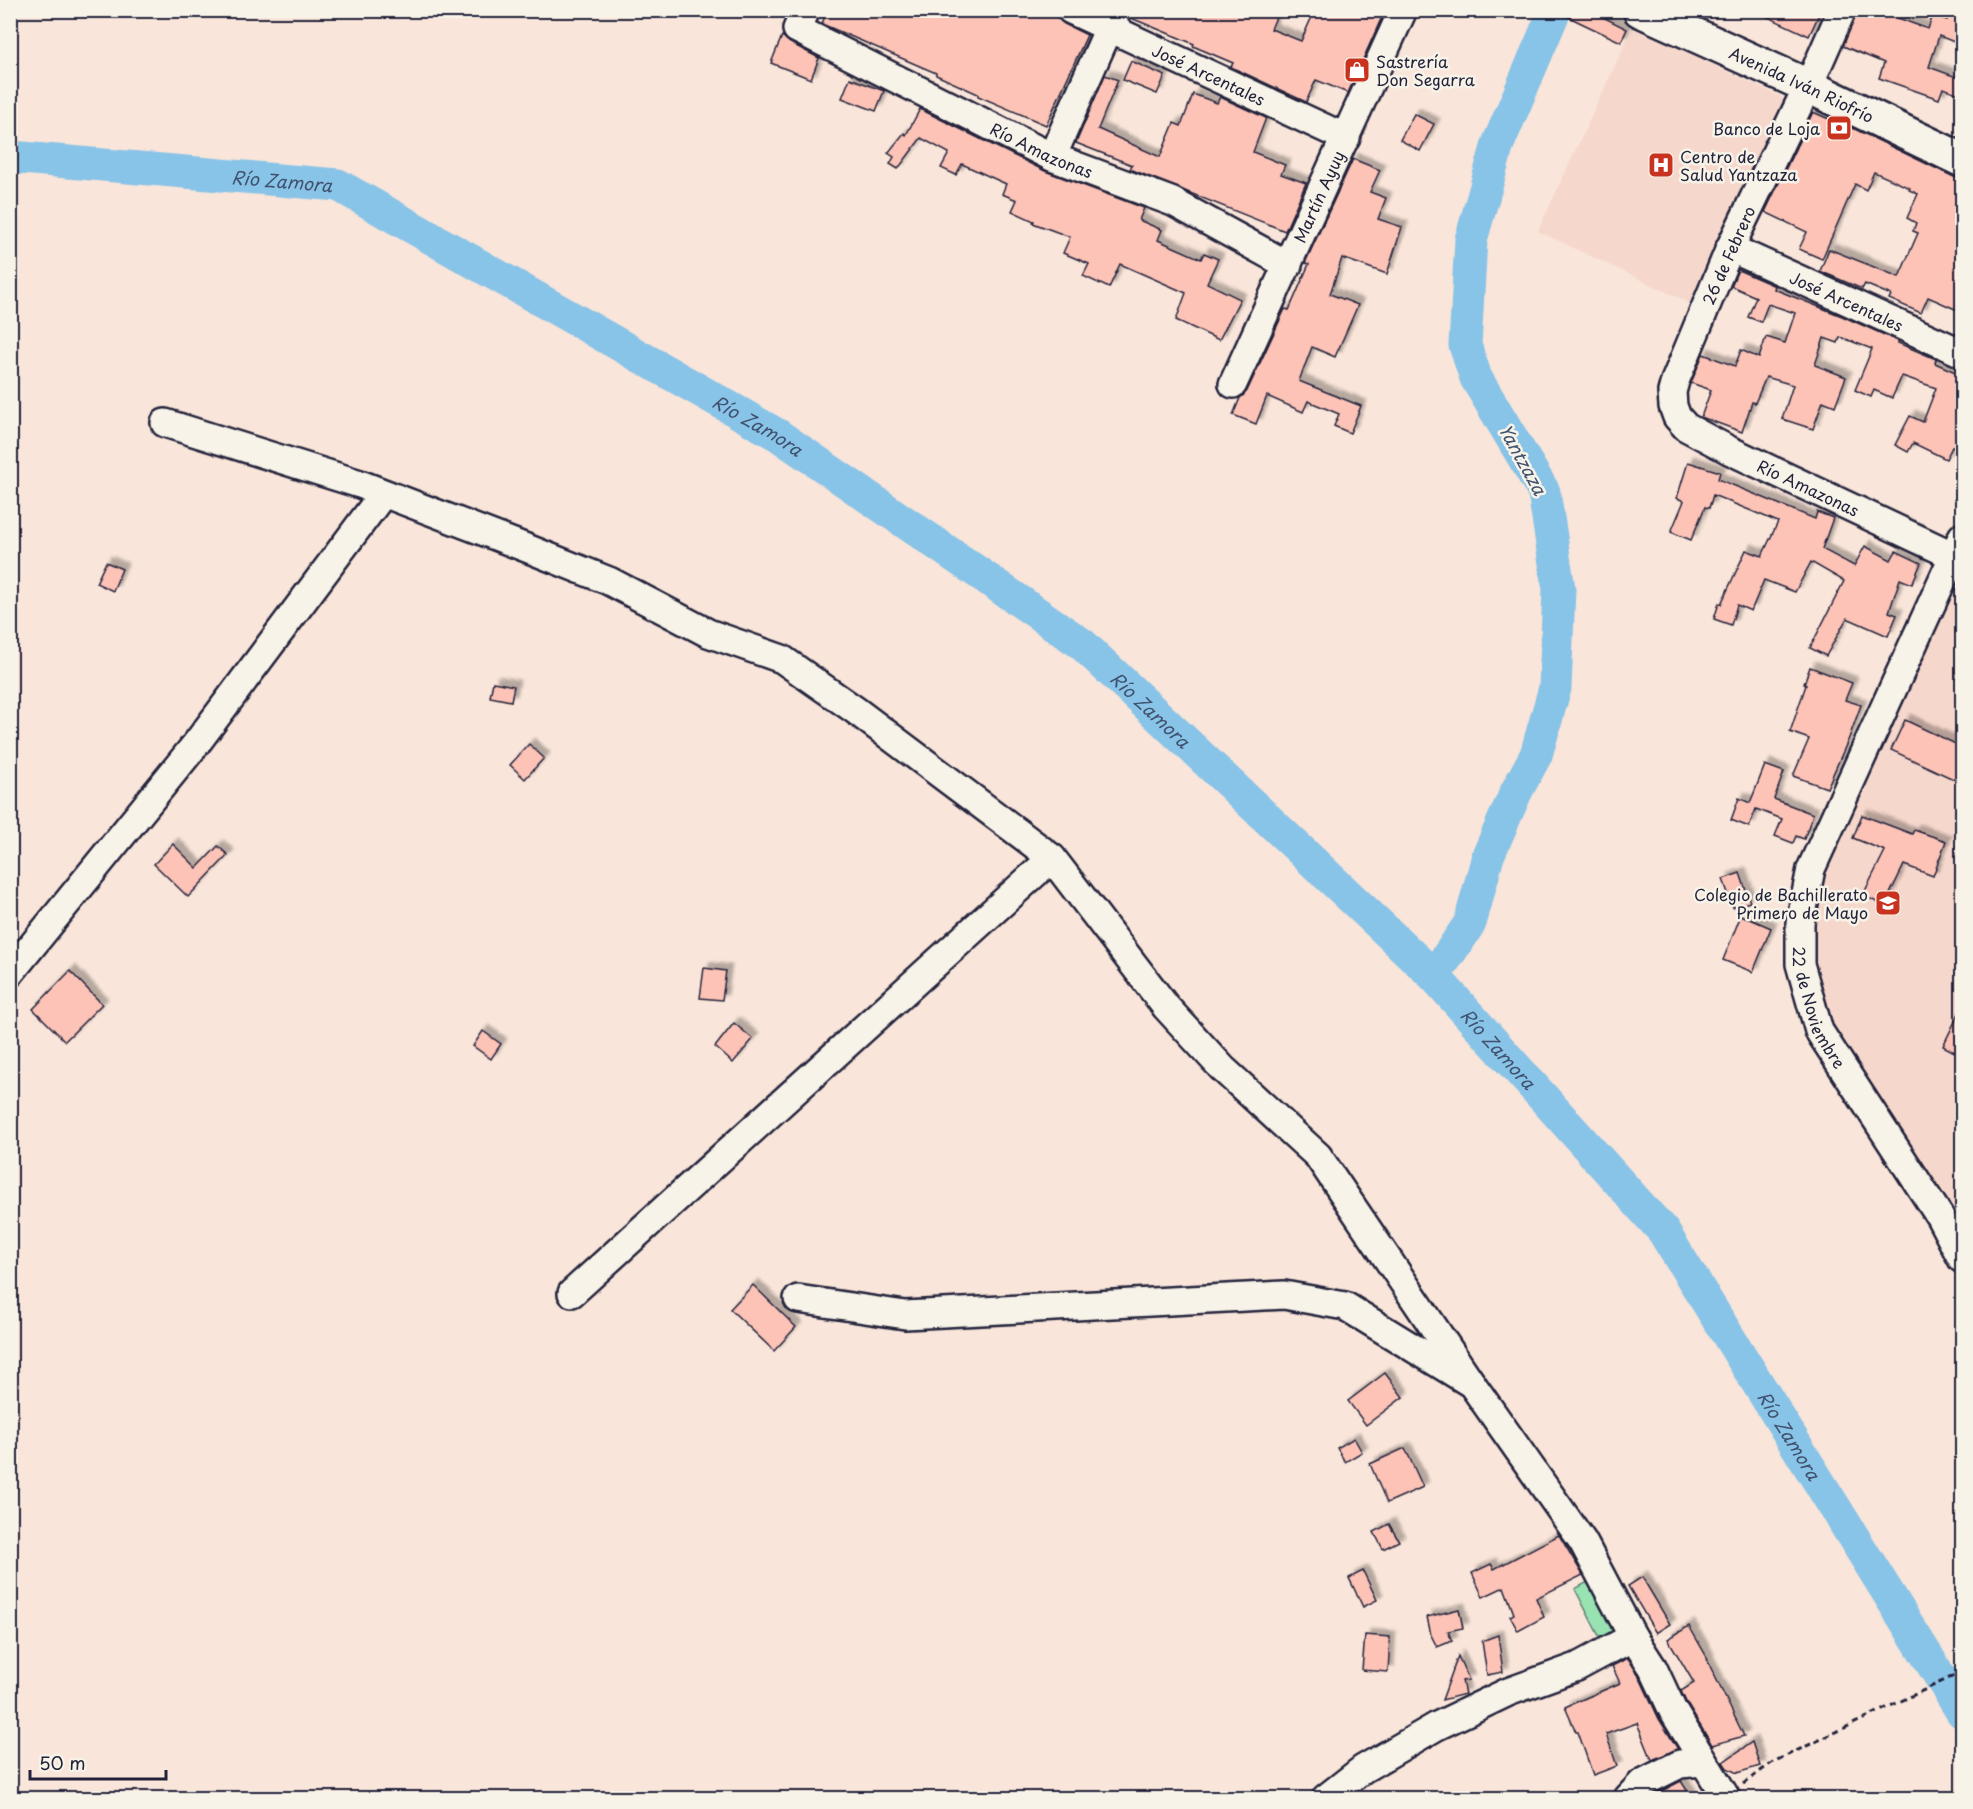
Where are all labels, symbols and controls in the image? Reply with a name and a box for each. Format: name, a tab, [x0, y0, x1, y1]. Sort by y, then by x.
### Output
street label: José Arcentales	[1148, 38, 1269, 111]
street label: Avenida Iván Riofrío	[1726, 40, 1878, 128]
place label: Sastrería Don Segarra	[1376, 49, 1475, 91]
shop icon: Sastrería Don Segarra	[1342, 55, 1372, 85]
bank icon: Banco de Loja	[1824, 113, 1854, 143]
street label: Río Amazonas	[986, 116, 1096, 183]
place label: Banco de Loja	[1713, 116, 1820, 140]
place label: Centro de Salud Yantzaza	[1680, 144, 1797, 186]
street label: Martín Ayuy	[1287, 147, 1350, 246]
hospital icon: Centro de Salud Yantzaza	[1646, 150, 1676, 180]
water label: Río Zamora	[231, 162, 334, 198]
street label: 26 de Febrero	[1696, 202, 1761, 308]
street label: José Arcentales	[1786, 265, 1907, 337]
water label: Río Zamora	[708, 387, 810, 463]
water label: Yantzaza	[1492, 419, 1554, 500]
street label: Río Amazonas	[1753, 453, 1863, 522]
water label: Río Zamora	[1105, 665, 1198, 754]
place label: Colegio de Bachillerato Primero de Mayo	[1694, 882, 1868, 924]
school or university icon: Colegio de Bachillerato Primero de Mayo	[1873, 888, 1903, 918]
street label: 22 de Noviembre	[1788, 947, 1852, 1073]
water label: Río Zamora	[1455, 1002, 1543, 1095]
water label: Río Zamora	[1752, 1385, 1828, 1486]
scale bar	[30, 1743, 166, 1781]
text: 50 m	[39, 1749, 86, 1776]

